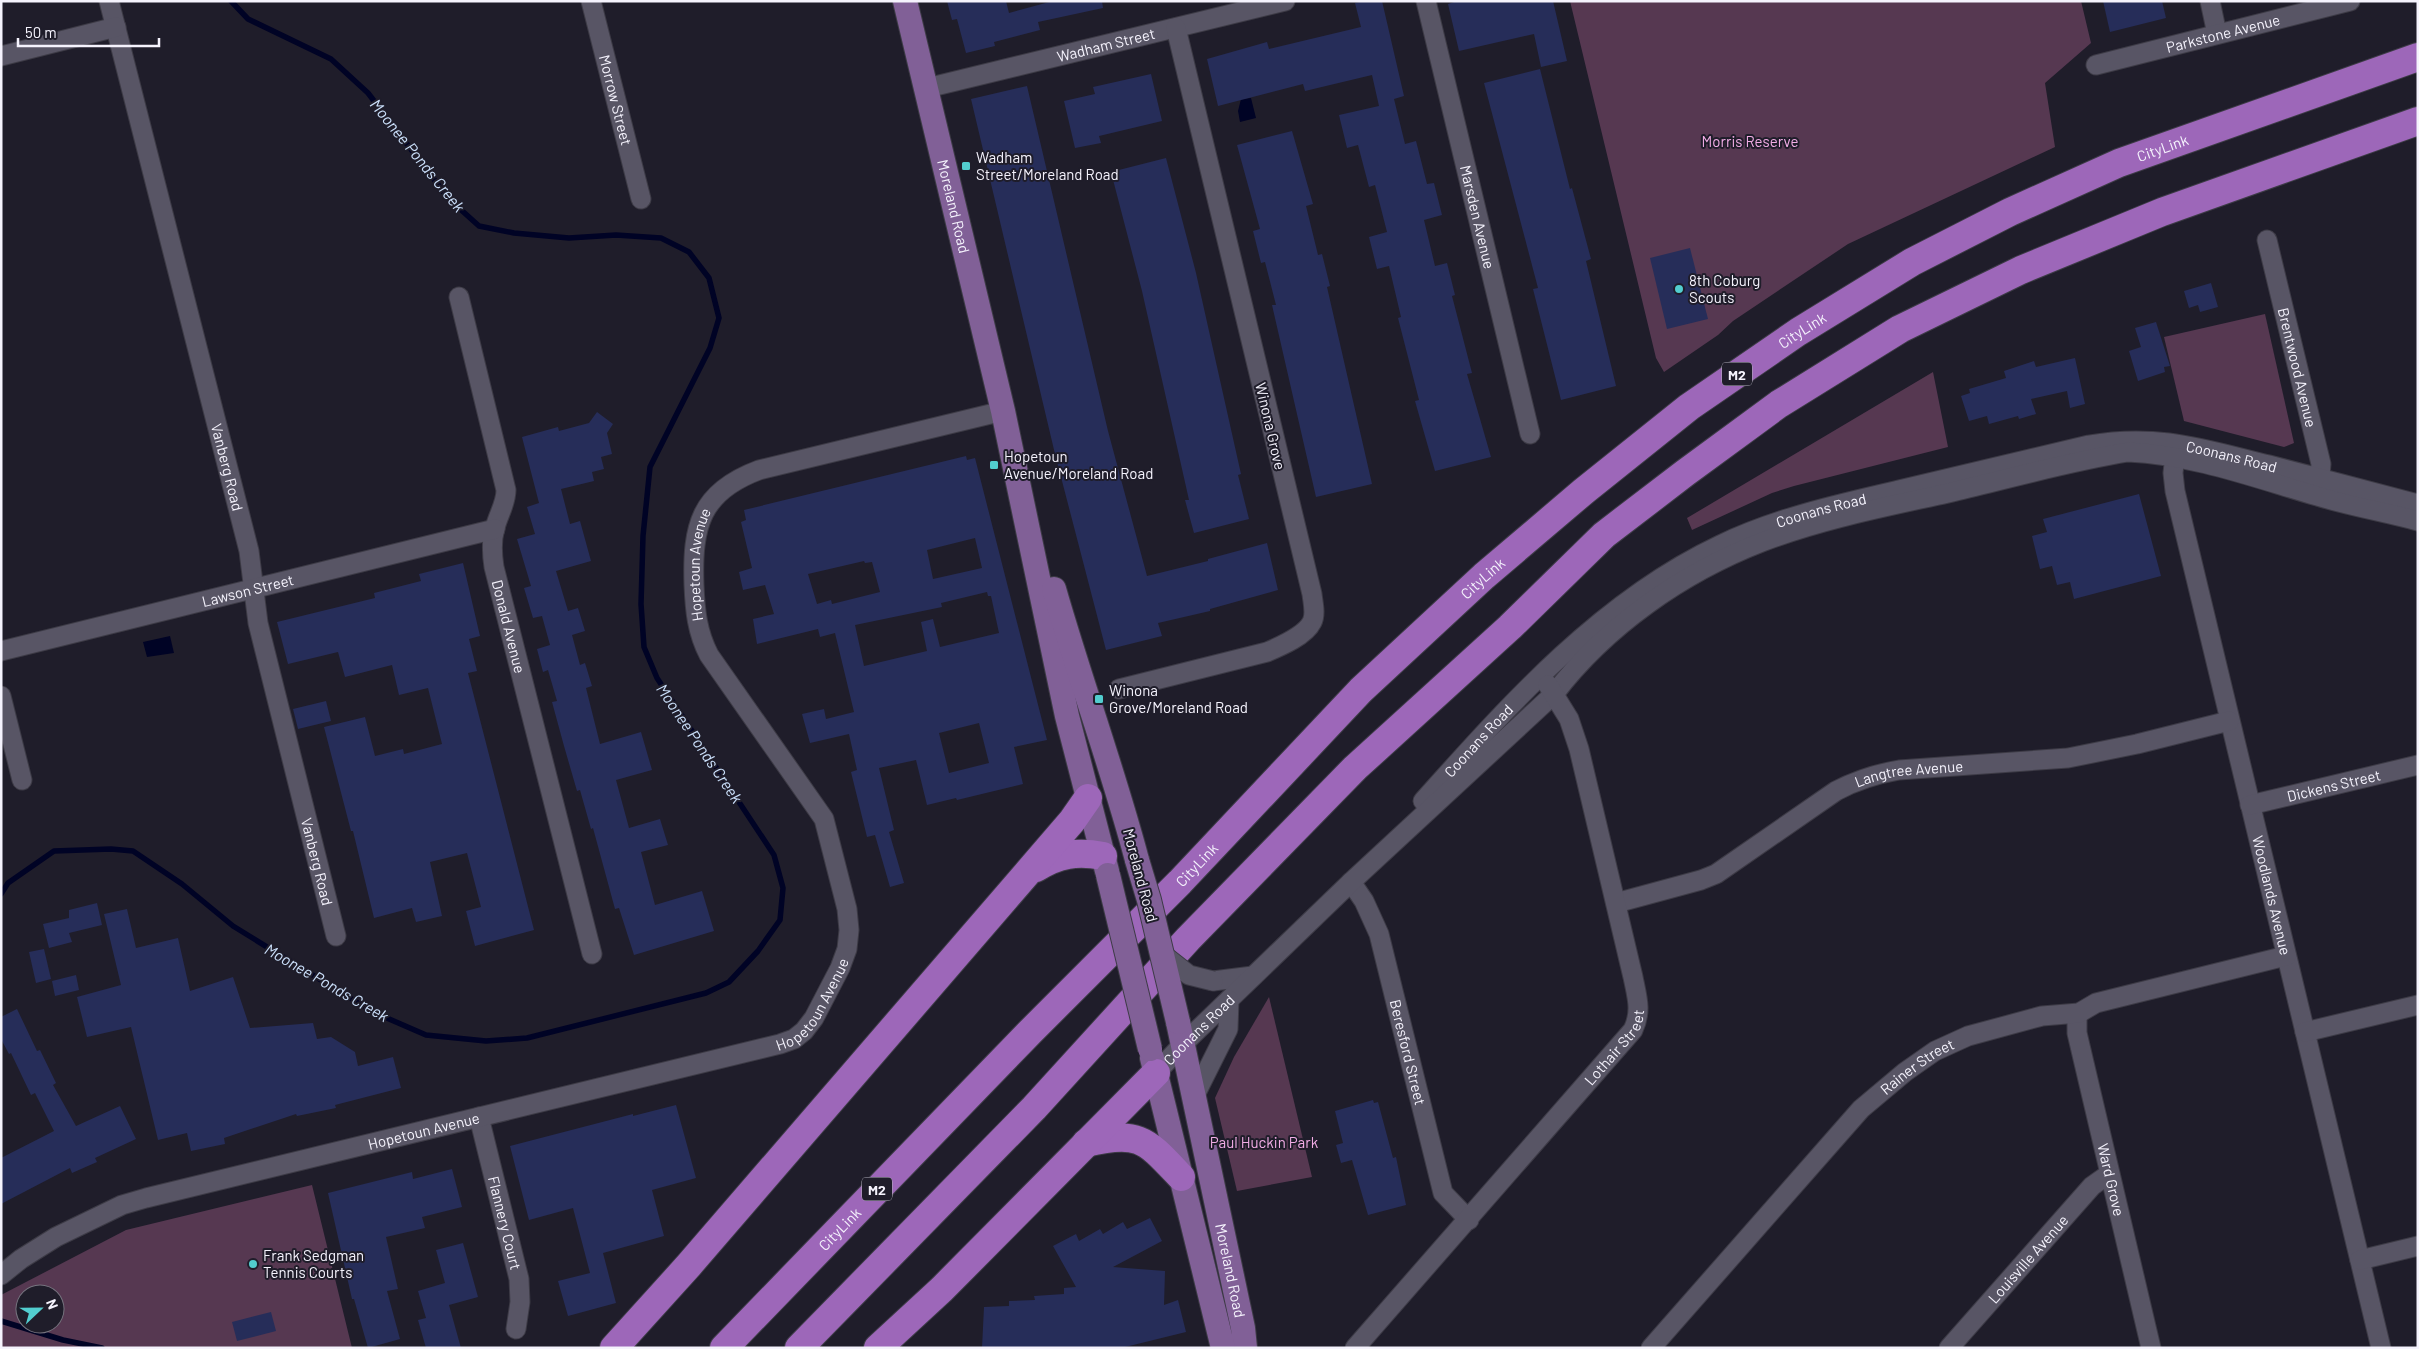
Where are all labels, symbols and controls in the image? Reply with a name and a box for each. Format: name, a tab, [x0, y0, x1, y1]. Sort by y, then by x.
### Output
street label: Parkstone Avenue	[2164, 10, 2282, 56]
scale bar	[18, 15, 159, 47]
text: 50 m	[25, 23, 57, 41]
street label: Wadham Street	[1055, 24, 1157, 65]
street label: Morrow Street	[596, 53, 636, 147]
water label: Moonee Ponds Creek	[367, 95, 470, 216]
street label: CityLink	[2134, 130, 2191, 165]
park label: Morris Reserve	[1702, 132, 1798, 150]
place label: Wadham Street/Moreland Road	[976, 148, 1119, 183]
street label: Moreland Road	[934, 158, 974, 255]
marker: Wadham Street/Moreland Road	[960, 160, 972, 172]
street label: Marsden Avenue	[1457, 163, 1499, 271]
place label: 8th Coburg Scouts	[1689, 271, 1760, 306]
marker: 8th Coburg Scouts	[1673, 283, 1685, 295]
street label: Brentwood Avenue	[2275, 306, 2321, 429]
street label: CityLink	[1775, 308, 1830, 352]
road number: M2	[1722, 362, 1752, 386]
street label: Winona Grove	[1252, 381, 1290, 471]
street label: Vanberg Road	[208, 422, 247, 513]
street label: Coonans Road	[2185, 437, 2279, 476]
place label: Hopetoun Avenue/Moreland Road	[1004, 447, 1153, 482]
marker: Hopetoun Avenue/Moreland Road	[988, 459, 1000, 471]
street label: Coonans Road	[1774, 489, 1868, 531]
street label: Hopetoun Avenue	[685, 505, 714, 622]
street label: CityLink	[1456, 553, 1509, 602]
street label: Lawson Street	[200, 570, 295, 610]
street label: Donald Avenue	[489, 578, 530, 675]
water label: Moonee Ponds Creek	[653, 680, 747, 806]
place label: Winona Grove/Moreland Road	[1109, 681, 1248, 716]
marker: Winona Grove/Moreland Road	[1093, 693, 1105, 705]
street label: Coonans Road	[1440, 700, 1516, 781]
street label: Langtree Avenue	[1852, 756, 1964, 791]
street label: Dickens Street	[2285, 765, 2382, 805]
street label: Vanberg Road	[298, 816, 337, 907]
street label: Moreland Road	[1120, 826, 1162, 924]
street label: Woodlands Avenue	[2249, 834, 2295, 957]
street label: CityLink	[1172, 839, 1222, 890]
water label: Moonee Ponds Creek	[262, 939, 393, 1025]
street label: Hopetoun Avenue	[773, 955, 852, 1054]
street label: Coonans Road	[1159, 990, 1238, 1068]
street label: Beresford Street	[1386, 997, 1430, 1107]
street label: Lothair Street	[1580, 1009, 1647, 1089]
street label: Rainer Street	[1876, 1035, 1957, 1098]
street label: Hopetoun Avenue	[366, 1108, 481, 1153]
park label: Paul Huckin Park	[1210, 1133, 1319, 1151]
street label: Ward Grove	[2094, 1142, 2129, 1218]
street label: Flannery Court	[485, 1174, 525, 1272]
road number: M2	[862, 1178, 892, 1200]
street label: CityLink	[814, 1203, 865, 1254]
street label: Louisville Avenue	[1984, 1211, 2072, 1307]
street label: Moreland Road	[1212, 1222, 1250, 1319]
place label: Frank Sedgman Tennis Courts	[263, 1246, 364, 1281]
marker: Frank Sedgman Tennis Courts	[247, 1258, 259, 1270]
north arrow	[15, 1284, 65, 1334]
text: N	[43, 1296, 62, 1311]

